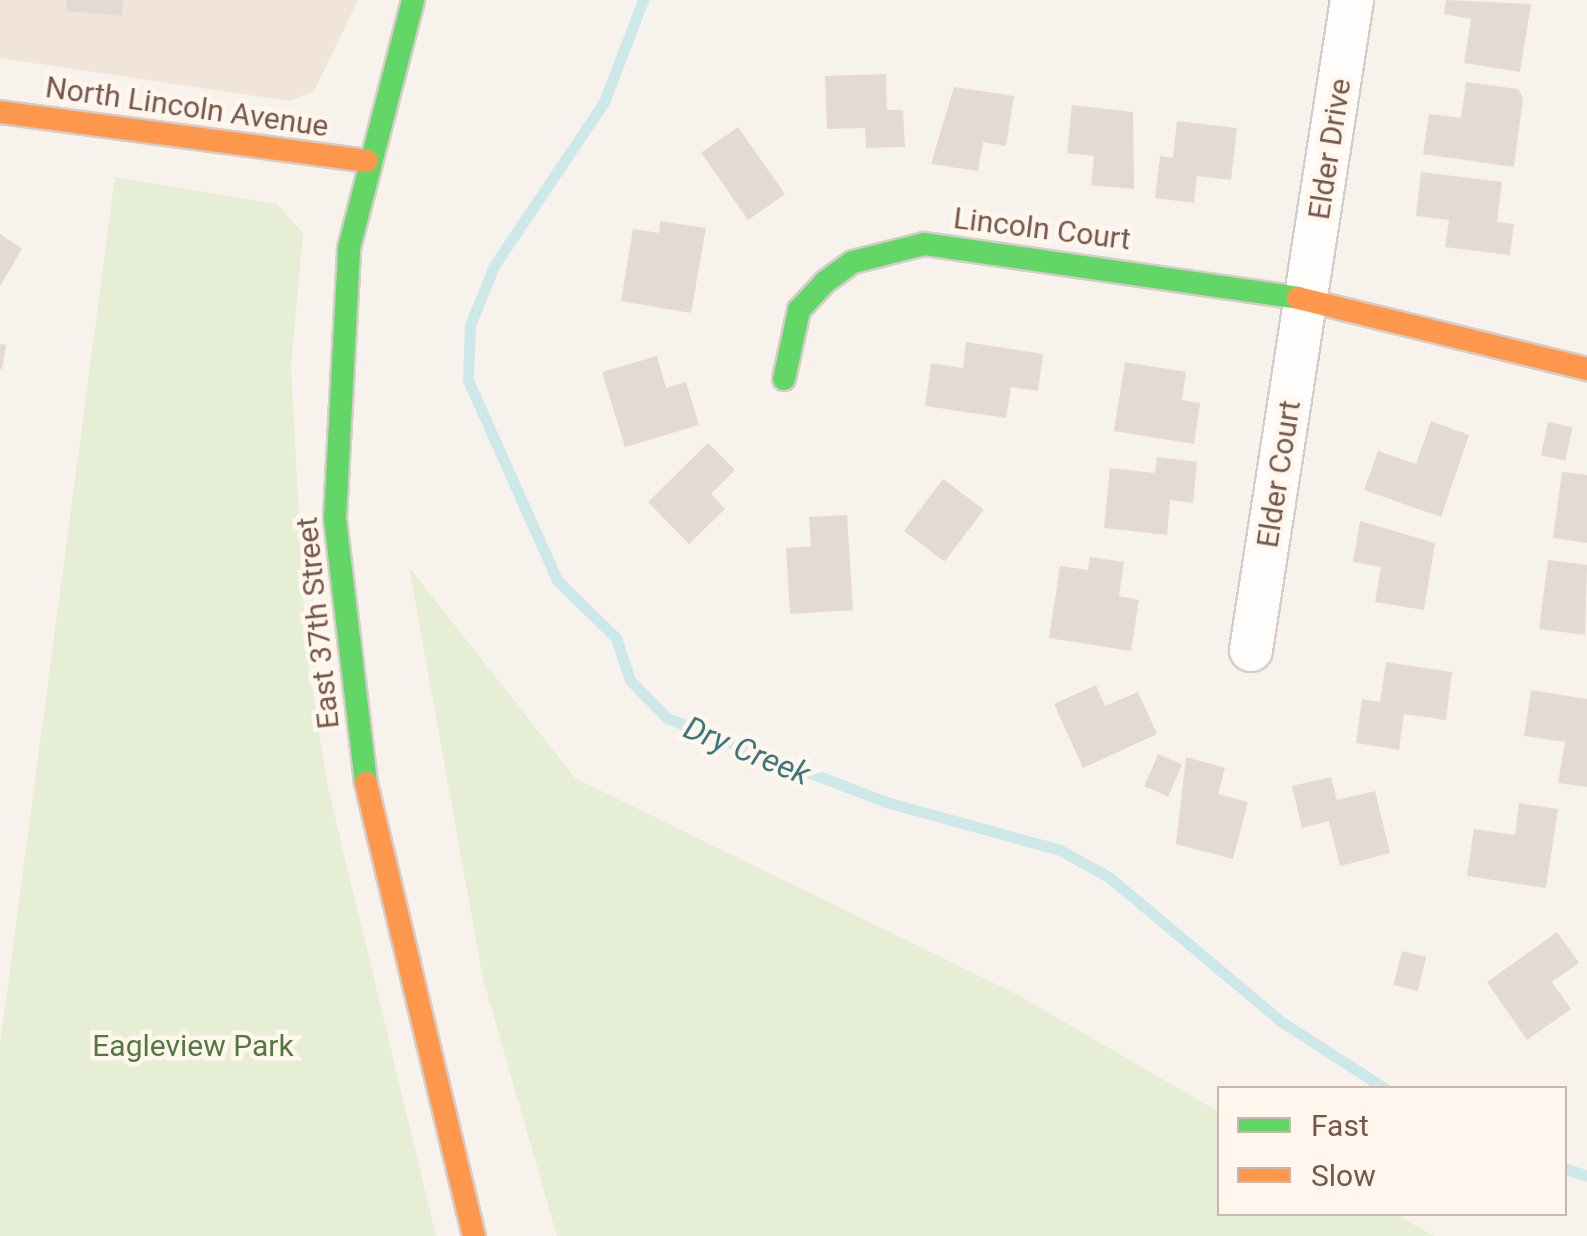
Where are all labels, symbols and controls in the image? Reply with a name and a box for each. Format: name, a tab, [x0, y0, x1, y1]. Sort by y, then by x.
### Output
street label: North Lincoln Avenue	[43, 69, 331, 145]
street label: Elder Drive	[1301, 76, 1359, 222]
street label: Lincoln Court	[951, 200, 1133, 258]
street label: Elder Court	[1250, 398, 1308, 550]
street label: East 37th Street	[289, 515, 347, 731]
water label: Dry Creek	[678, 708, 816, 794]
park label: Eagleview Park	[92, 1028, 294, 1064]
legend	[1217, 1086, 1567, 1216]
text: Fast	[1311, 1108, 1369, 1143]
text: Slow	[1311, 1158, 1376, 1193]

